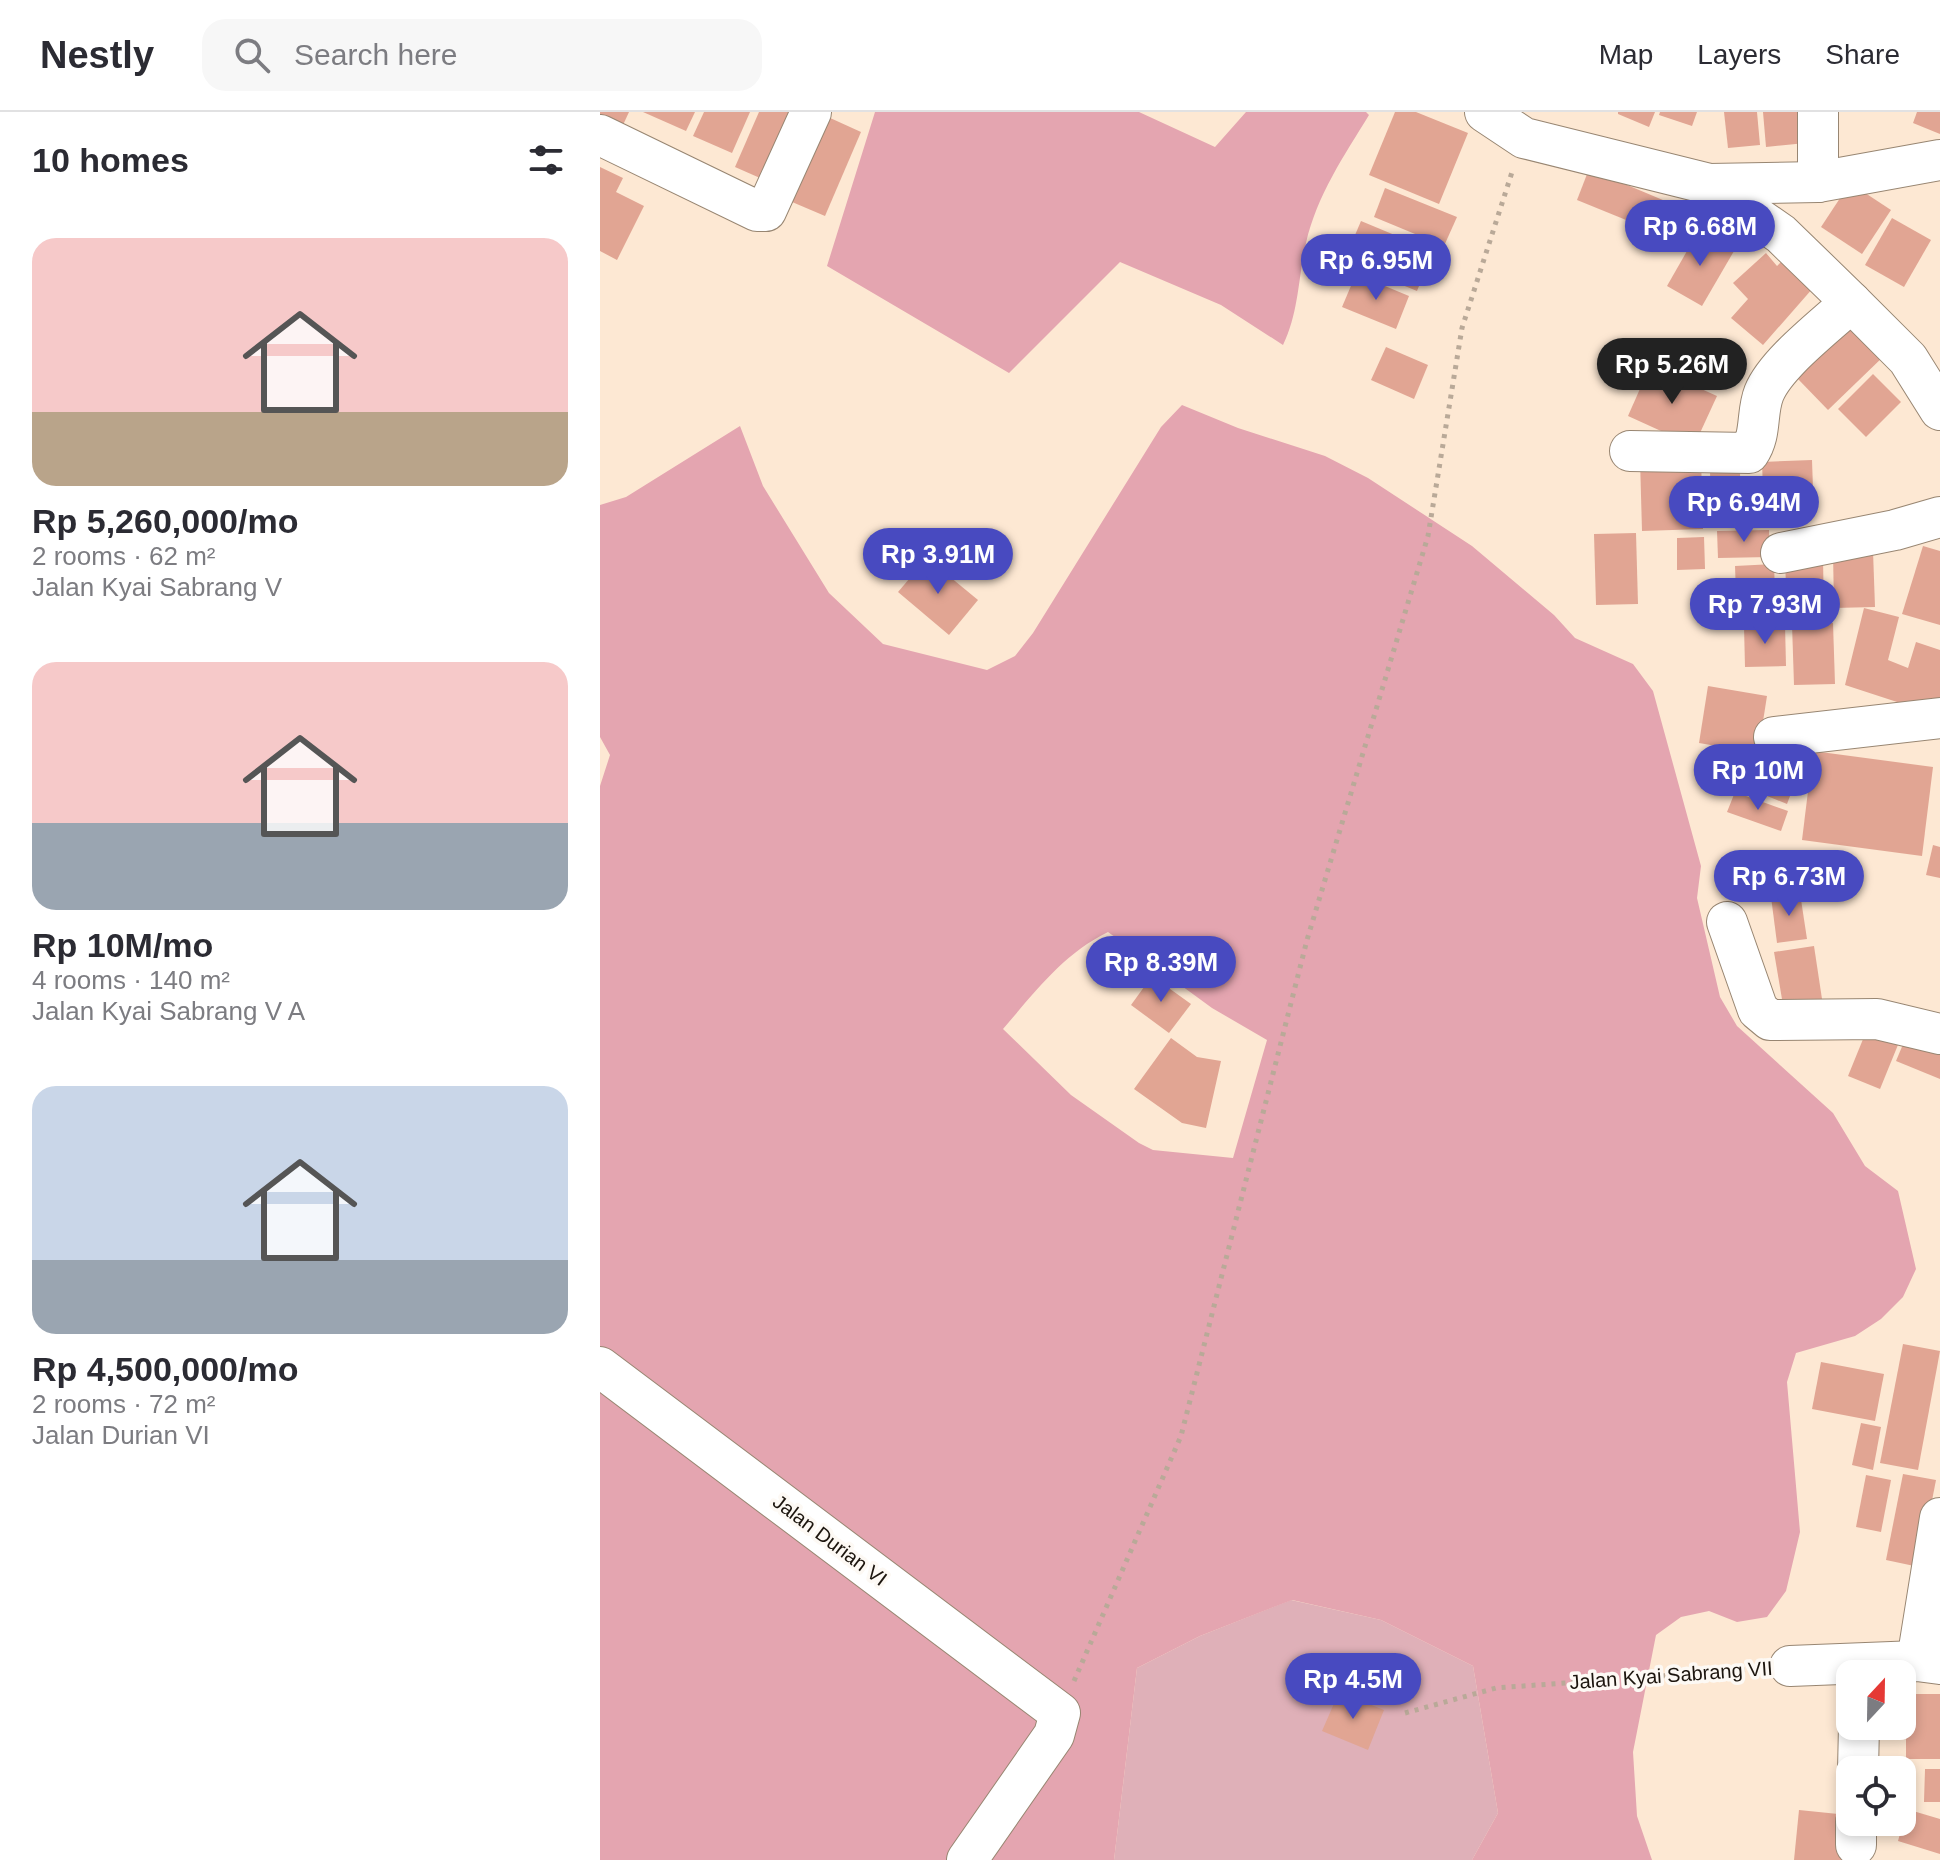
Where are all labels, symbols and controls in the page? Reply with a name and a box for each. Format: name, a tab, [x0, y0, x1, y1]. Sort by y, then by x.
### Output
search box	[202, 19, 762, 91]
icon: search	[230, 33, 274, 77]
text: Nestly	[40, 34, 154, 76]
text: Search here	[294, 38, 458, 71]
text: Map	[1599, 39, 1653, 70]
text: Layers	[1697, 39, 1781, 70]
text: Share	[1825, 39, 1900, 70]
icon: filters	[524, 138, 568, 182]
text: 10 homes	[32, 141, 189, 179]
pin: Rp 6.68M	[1617, 200, 1783, 268]
text: Rp 6.68M	[1643, 211, 1757, 241]
pin: Rp 6.95M	[1293, 234, 1459, 302]
text: Rp 6.95M	[1319, 245, 1433, 275]
icon: home	[228, 290, 372, 434]
pin: Rp 5.26M	[1589, 338, 1755, 406]
text: Rp 5.26M	[1615, 349, 1729, 379]
pin: Rp 6.94M	[1661, 476, 1827, 544]
text: Rp 6.94M	[1687, 487, 1801, 517]
text: Rp 5,260,000/mo	[32, 502, 298, 540]
pin: Rp 3.91M	[855, 528, 1021, 596]
text: Rp 3.91M	[881, 539, 995, 569]
text: 2 rooms · 62 m²	[32, 541, 216, 571]
text: Jalan Kyai Sabrang V	[32, 572, 282, 602]
pin: Rp 7.93M	[1682, 578, 1848, 646]
text: Rp 7.93M	[1708, 589, 1822, 619]
icon: home	[228, 714, 372, 858]
pin: Rp 10M	[1693, 744, 1823, 812]
text: Rp 10M	[1712, 755, 1804, 785]
pin: Rp 6.73M	[1706, 850, 1872, 918]
text: Rp 6.73M	[1732, 861, 1846, 891]
text: Rp 10M/mo	[32, 926, 213, 964]
pin: Rp 8.39M	[1078, 936, 1244, 1004]
text: Rp 8.39M	[1104, 947, 1218, 977]
text: 4 rooms · 140 m²	[32, 965, 230, 995]
text: Jalan Kyai Sabrang V A	[32, 996, 305, 1026]
icon: home	[228, 1138, 372, 1282]
text: Rp 4,500,000/mo	[32, 1350, 298, 1388]
text: 2 rooms · 72 m²	[32, 1389, 216, 1419]
text: Jalan Durian VI	[32, 1420, 210, 1450]
street label: Jalan Durian VI	[769, 1490, 891, 1590]
pin: Rp 4.5M	[1279, 1653, 1427, 1721]
street label: Jalan Kyai Sabrang VII	[1569, 1657, 1773, 1693]
north arrow	[1836, 1660, 1916, 1740]
map controls	[1836, 1660, 1916, 1836]
text: Rp 4.5M	[1303, 1664, 1403, 1694]
button: locate	[1836, 1756, 1916, 1836]

